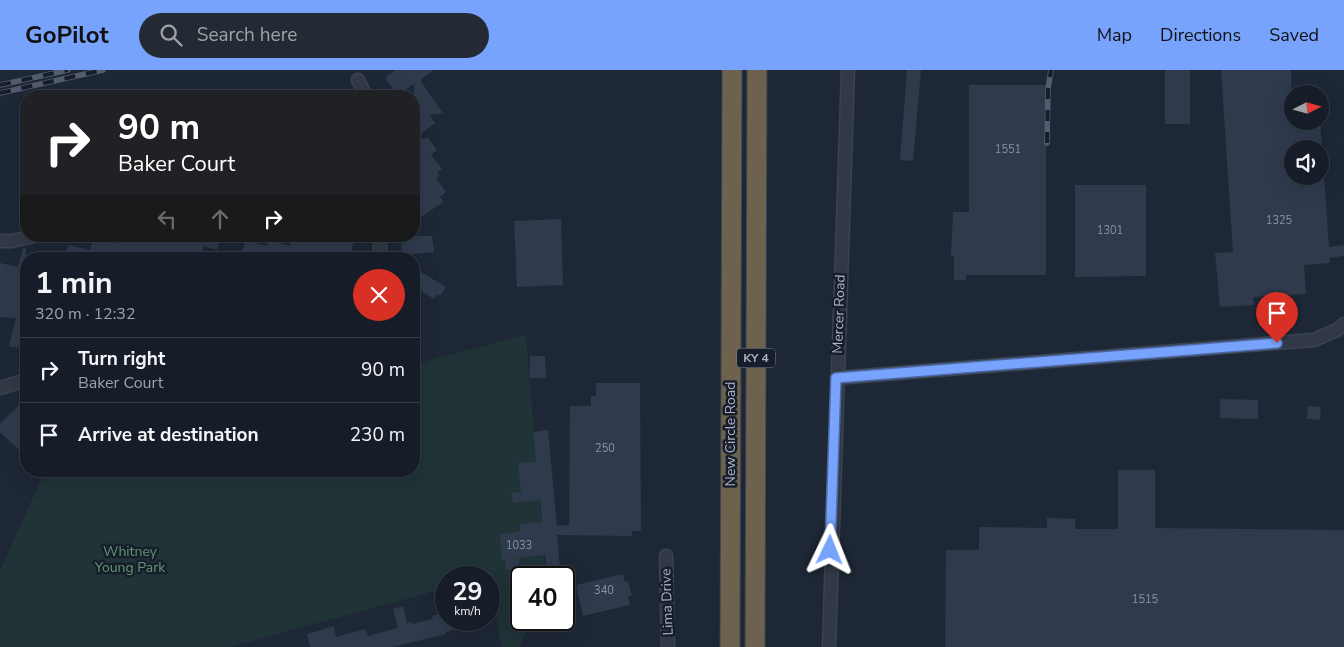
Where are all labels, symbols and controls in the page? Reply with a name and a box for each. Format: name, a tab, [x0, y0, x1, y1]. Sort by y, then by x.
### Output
search box	[139, 13, 489, 58]
text: GoPilot	[25, 19, 109, 51]
icon: search	[157, 21, 185, 49]
text: Search here	[197, 22, 297, 48]
text: Map	[1097, 23, 1132, 47]
text: Directions	[1160, 23, 1241, 47]
text: Saved	[1269, 23, 1319, 47]
north arrow	[1284, 85, 1329, 130]
map controls	[1284, 85, 1329, 185]
text: 90 m	[118, 104, 200, 151]
icon: right	[35, 110, 100, 175]
button: sound	[1284, 140, 1329, 185]
house number: 1551	[995, 142, 1021, 157]
text: Baker Court	[118, 149, 235, 179]
icon: left	[153, 205, 181, 233]
icon: ahead	[206, 205, 234, 233]
icon: right	[259, 205, 287, 233]
house number: 1325	[1266, 213, 1293, 228]
house number: 1301	[1097, 223, 1123, 238]
text: 1 min	[35, 263, 113, 304]
button: close	[353, 269, 405, 321]
street label: Mercer Road	[828, 274, 850, 354]
pin	[1256, 292, 1298, 343]
icon: arrive	[1263, 299, 1291, 327]
text: 320 m · 12:32	[35, 303, 136, 325]
text: Turn right	[78, 346, 165, 372]
road number: KY 4	[737, 348, 775, 368]
icon: right	[35, 356, 63, 384]
text: 90 m	[361, 357, 405, 383]
text: Baker Court	[78, 372, 163, 394]
street label: New Circle Road	[721, 382, 740, 486]
icon: arrive	[35, 421, 63, 449]
text: Arrive at destination	[78, 422, 259, 448]
text: 230 m	[350, 422, 405, 448]
house number: 250	[595, 441, 615, 456]
position arrow	[803, 523, 855, 575]
house number: 1033	[506, 538, 532, 553]
park label: Whitney Young Park	[94, 542, 166, 577]
speed limit sign: 40	[510, 566, 575, 631]
street label: Lima Drive	[656, 568, 678, 636]
text: 29	[452, 575, 483, 609]
house number: 340	[594, 583, 614, 598]
house number: 1515	[1132, 592, 1159, 607]
text: km/h	[454, 603, 481, 619]

